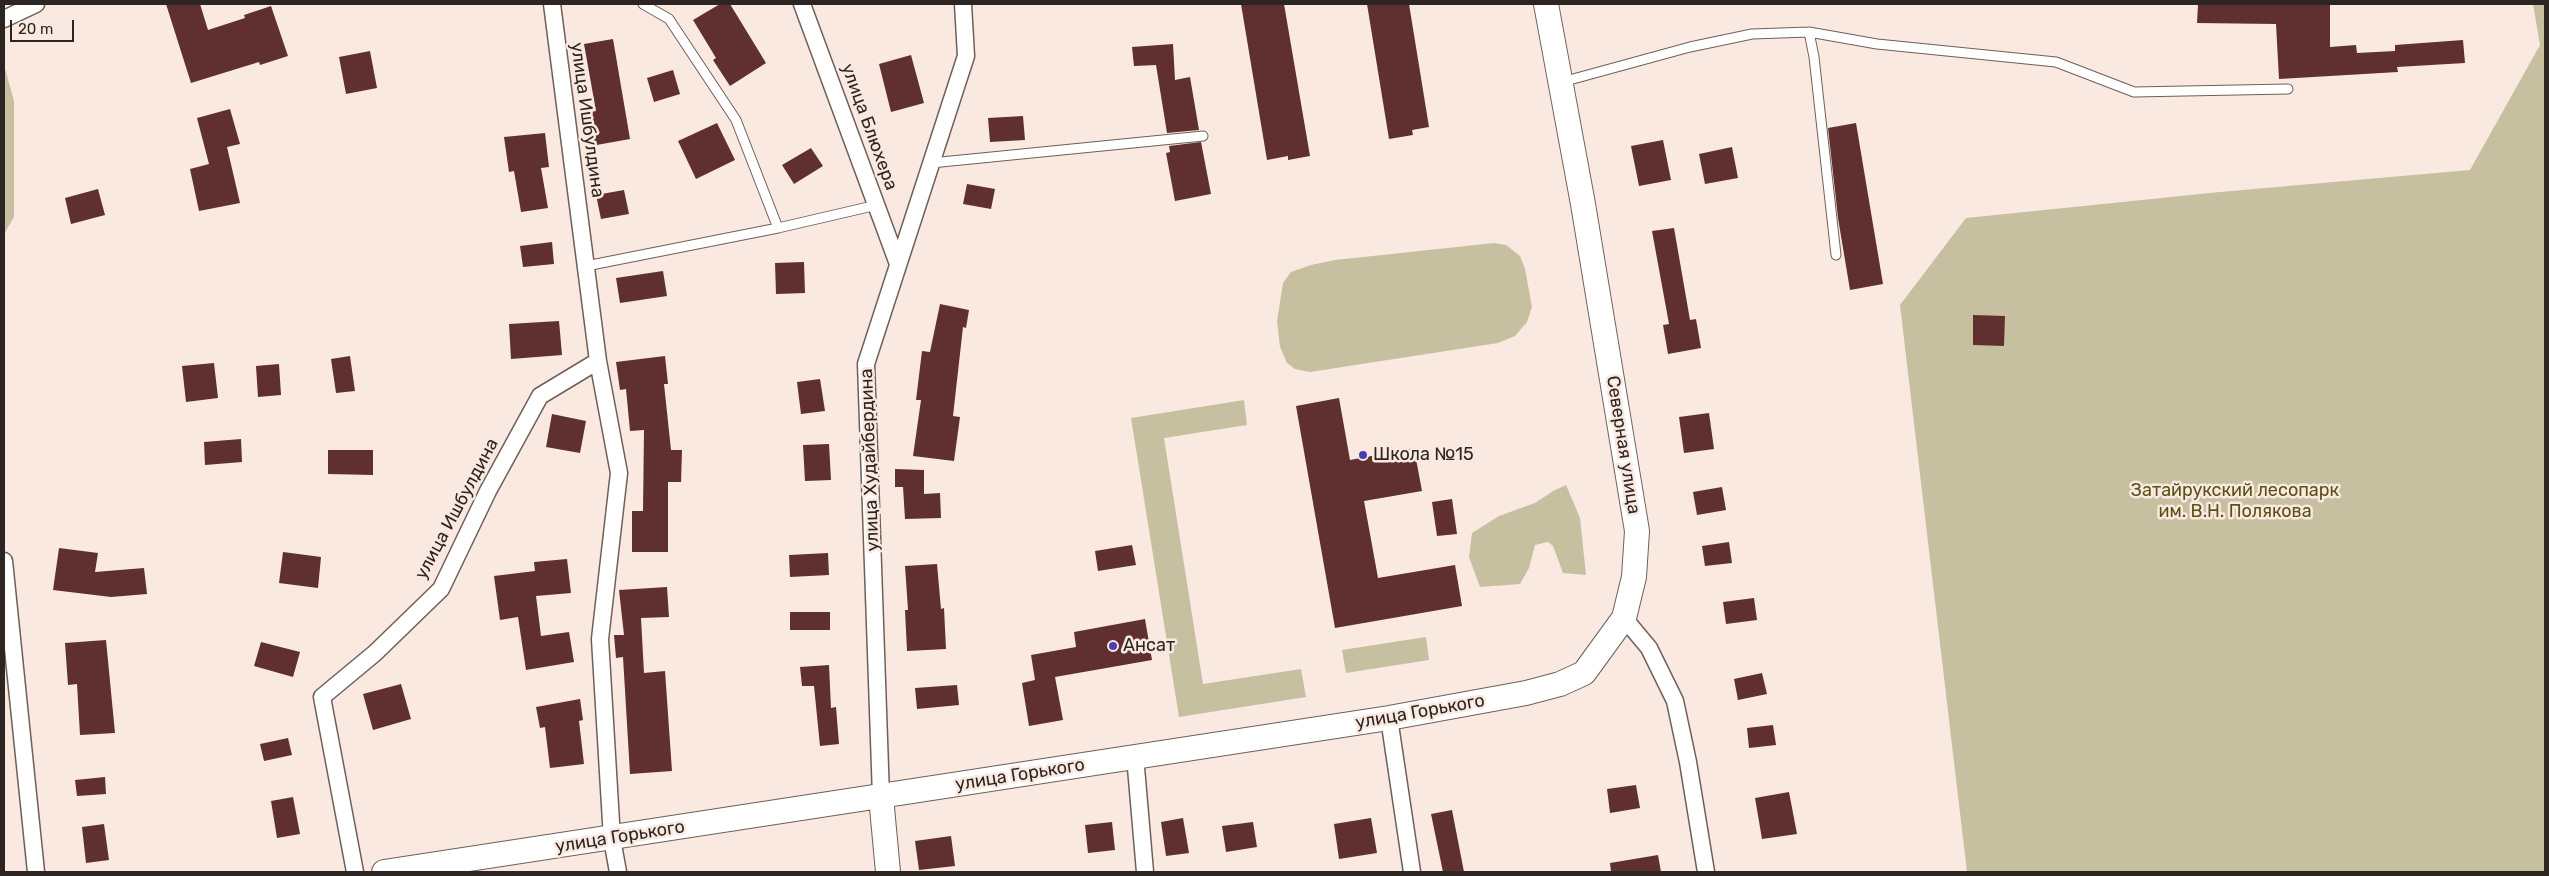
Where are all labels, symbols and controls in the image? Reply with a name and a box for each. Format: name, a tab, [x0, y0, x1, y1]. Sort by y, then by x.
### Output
scale bar	[12, 10, 76, 42]
text: 20 m	[18, 20, 53, 38]
street label: улица Ишбулдина	[565, 41, 609, 199]
street label: улица Блюхера	[836, 61, 902, 193]
street label: улица Худайбердина	[856, 368, 884, 552]
street label: Северная улица	[1601, 374, 1645, 516]
street label: улица Ишбулдина	[411, 435, 503, 583]
place label: Школа №15	[1373, 444, 1474, 466]
marker: Школа №15	[1357, 449, 1369, 461]
park label: Затайрукский лесопарк им. В.Н. Полякова	[2131, 480, 2339, 522]
place label: Ансат	[1123, 635, 1175, 657]
marker: Ансат	[1107, 640, 1119, 652]
street label: улица Горького	[1354, 690, 1486, 734]
street label: улица Горького	[954, 754, 1086, 796]
street label: улица Горького	[554, 816, 686, 858]

